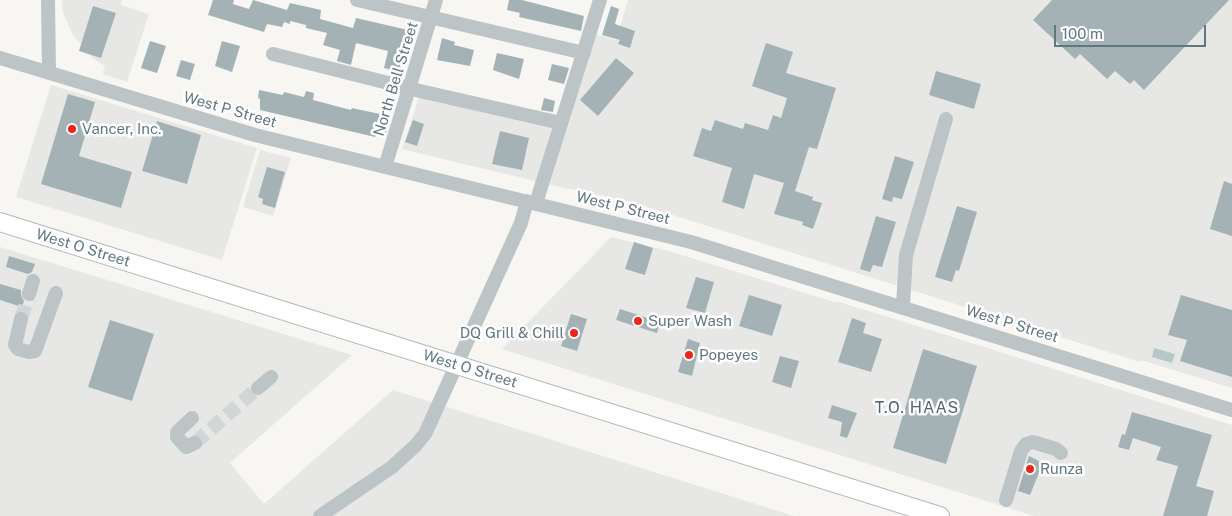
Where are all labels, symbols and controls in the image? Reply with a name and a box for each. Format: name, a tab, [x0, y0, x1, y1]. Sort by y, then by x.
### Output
scale bar	[1057, 15, 1210, 47]
street label: North Bell Street	[370, 20, 422, 138]
text: 100 m	[1062, 25, 1103, 42]
street label: West P Street	[181, 88, 279, 132]
place label: Vancer, Inc.	[82, 120, 161, 138]
marker: Vancer, Inc.	[66, 123, 78, 135]
street label: West P Street	[574, 188, 672, 228]
street label: West O Street	[34, 225, 132, 271]
street label: West P Street	[963, 301, 1061, 347]
place label: Super Wash	[648, 312, 732, 330]
marker: Super Wash	[632, 315, 644, 327]
place label: DQ Grill & Chill	[460, 324, 564, 342]
marker: DQ Grill & Chill	[568, 327, 580, 339]
street label: West O Street	[421, 346, 519, 392]
place label: Popeyes	[699, 346, 758, 364]
marker: Popeyes	[683, 349, 695, 361]
district label: T.O. HAAS	[874, 398, 960, 418]
place label: Runza	[1040, 460, 1083, 478]
marker: Runza	[1024, 463, 1036, 475]

